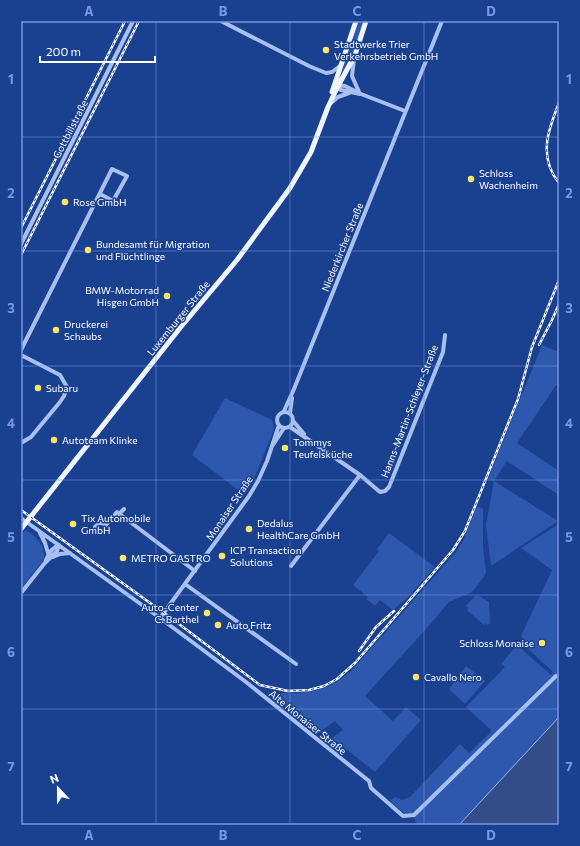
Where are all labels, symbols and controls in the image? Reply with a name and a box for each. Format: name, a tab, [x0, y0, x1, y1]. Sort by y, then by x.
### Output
text: A	[84, 3, 94, 19]
text: B	[219, 3, 228, 19]
text: C	[353, 3, 362, 19]
text: D	[486, 3, 496, 19]
scale bar	[40, 38, 155, 64]
place label: Stadtwerke Trier Verkehrsbetrieb GmbH	[334, 38, 438, 62]
text: 200 m	[46, 44, 81, 58]
marker: Stadtwerke Trier Verkehrsbetrieb GmbH	[321, 45, 331, 55]
text: 1	[8, 71, 14, 87]
text: 1	[566, 71, 572, 87]
street label: Gottbillstraße	[50, 98, 90, 160]
place label: Schloss Wachenheim	[479, 167, 538, 191]
marker: Schloss Wachenheim	[466, 174, 476, 184]
text: 2	[7, 185, 15, 201]
text: 2	[565, 185, 573, 201]
place label: Rose GmbH	[73, 196, 126, 208]
marker: Rose GmbH	[60, 197, 70, 207]
street label: Niederkircher Straße	[319, 201, 365, 293]
place label: Bundesamt für Migration und Flüchtlinge	[96, 238, 210, 262]
marker: Bundesamt für Migration und Flüchtlinge	[83, 245, 93, 255]
street label: Luxemburger Straße	[144, 278, 212, 358]
place label: BMW-Motorrad Hisgen GmbH	[85, 284, 159, 308]
marker: BMW-Motorrad Hisgen GmbH	[162, 291, 172, 301]
text: 3	[7, 300, 15, 316]
text: 3	[565, 300, 573, 316]
place label: Druckerei Schaubs	[64, 318, 108, 342]
marker: Druckerei Schaubs	[51, 325, 61, 335]
street label: Hanns-Martin-Schleyer-Straße	[378, 343, 440, 479]
place label: Subaru	[46, 382, 78, 394]
marker: Subaru	[33, 383, 43, 393]
text: 4	[7, 415, 15, 431]
text: 4	[565, 415, 573, 431]
place label: Autoteam Klinke	[62, 434, 138, 446]
marker: Autoteam Klinke	[49, 435, 59, 445]
place label: Tommys Teufelsküche	[293, 436, 353, 460]
marker: Tommys Teufelsküche	[280, 443, 290, 453]
street label: Monaiser Straße	[203, 474, 255, 542]
place label: Tix Automobile GmbH	[81, 512, 151, 536]
place label: Dedalus HealthCare GmbH	[257, 517, 340, 541]
marker: Tix Automobile GmbH	[68, 519, 78, 529]
marker: Dedalus HealthCare GmbH	[244, 524, 254, 534]
text: 5	[7, 529, 15, 545]
text: 5	[565, 529, 573, 545]
place label: ICP Transaction Solutions	[230, 544, 301, 568]
marker: ICP Transaction Solutions	[217, 551, 227, 561]
place label: METRO GASTRO	[131, 552, 211, 564]
marker: METRO GASTRO	[118, 553, 128, 563]
place label: Auto-Center C. Barthel	[141, 601, 199, 625]
marker: Auto-Center C. Barthel	[202, 608, 212, 618]
place label: Auto Fritz	[226, 619, 272, 631]
marker: Auto Fritz	[213, 620, 223, 630]
place label: Schloss Monaise	[459, 637, 534, 649]
marker: Schloss Monaise	[537, 638, 547, 648]
text: 6	[7, 644, 15, 660]
text: 6	[565, 644, 573, 660]
place label: Cavallo Nero	[424, 671, 482, 683]
marker: Cavallo Nero	[411, 672, 421, 682]
street label: Alte Monaiser Straße	[267, 687, 349, 757]
text: 7	[7, 758, 15, 774]
text: 7	[565, 758, 573, 774]
north arrow	[38, 768, 78, 808]
text: N	[48, 771, 60, 786]
text: A	[84, 827, 94, 843]
text: B	[219, 827, 228, 843]
text: C	[353, 827, 362, 843]
text: D	[486, 827, 496, 843]

